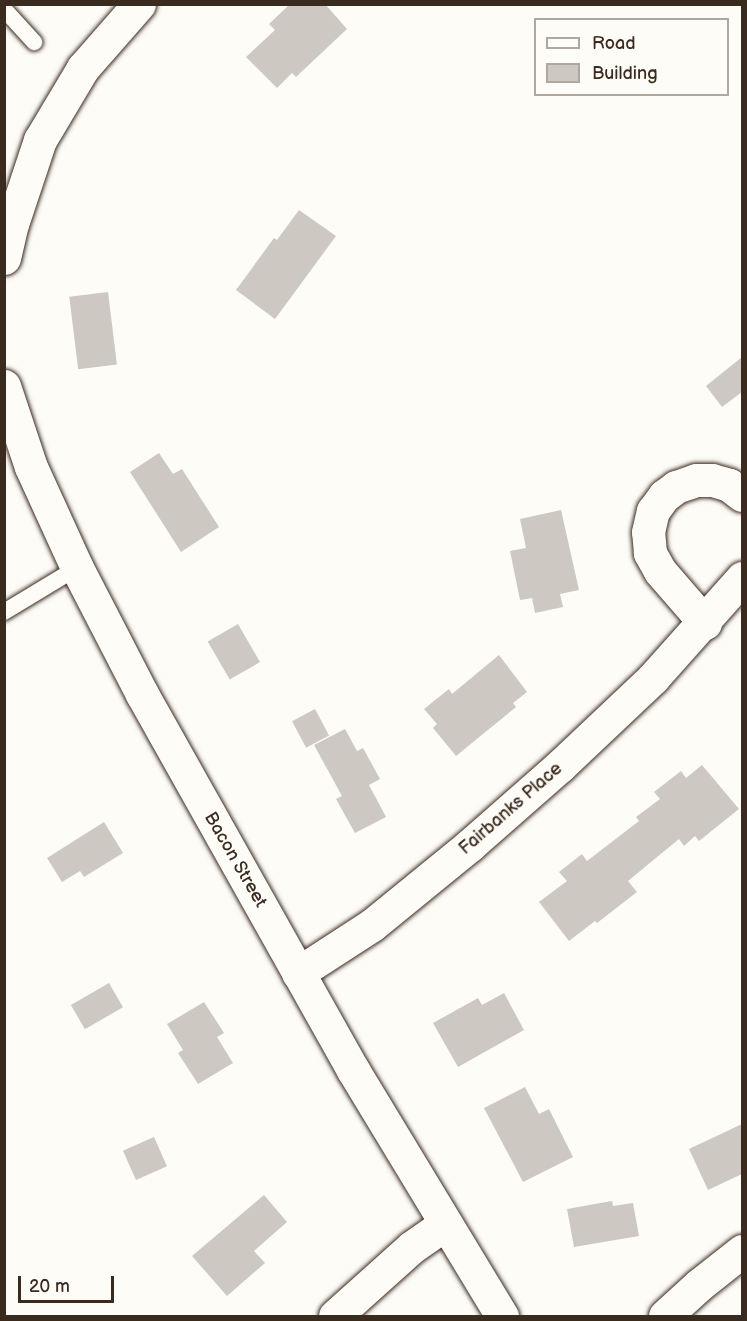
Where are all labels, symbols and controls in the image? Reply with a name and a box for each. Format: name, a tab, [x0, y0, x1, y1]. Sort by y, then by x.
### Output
legend	[534, 18, 729, 96]
text: Road	[592, 33, 636, 54]
text: Building	[592, 63, 658, 84]
street label: Fairbanks Place	[455, 758, 567, 860]
street label: Bacon Street	[199, 808, 271, 912]
scale bar	[21, 1264, 117, 1302]
text: 20 m	[29, 1276, 70, 1297]

